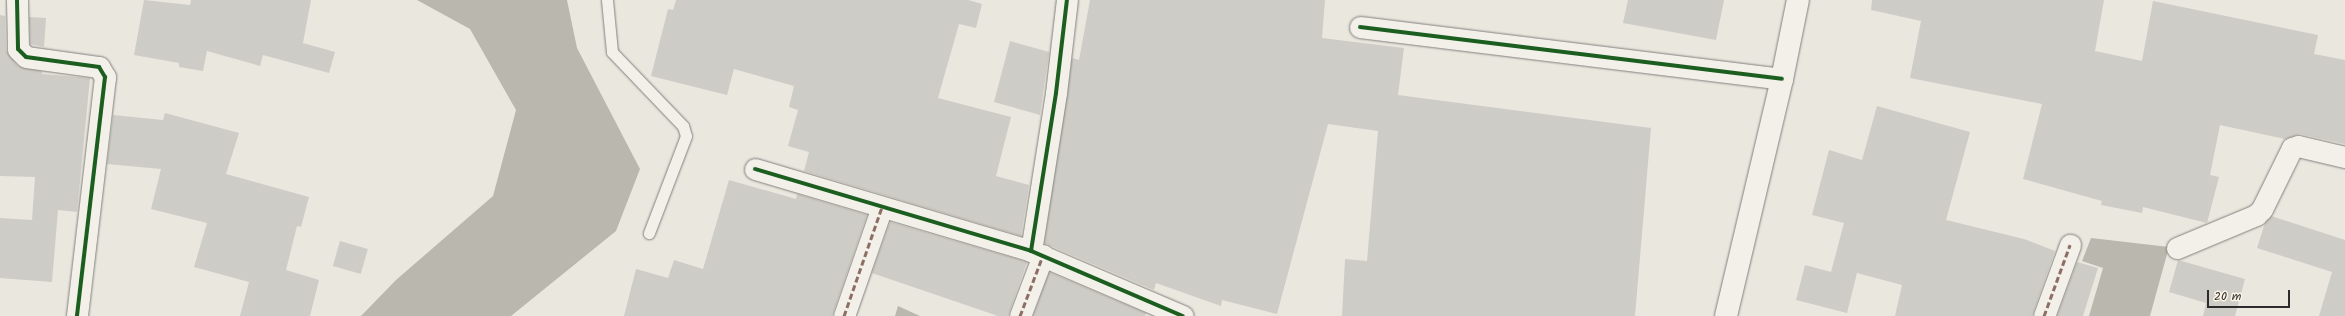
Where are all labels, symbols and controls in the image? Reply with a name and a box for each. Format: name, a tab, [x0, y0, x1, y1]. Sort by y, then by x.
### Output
scale bar	[2209, 282, 2292, 308]
text: 20 m	[2214, 287, 2241, 306]

